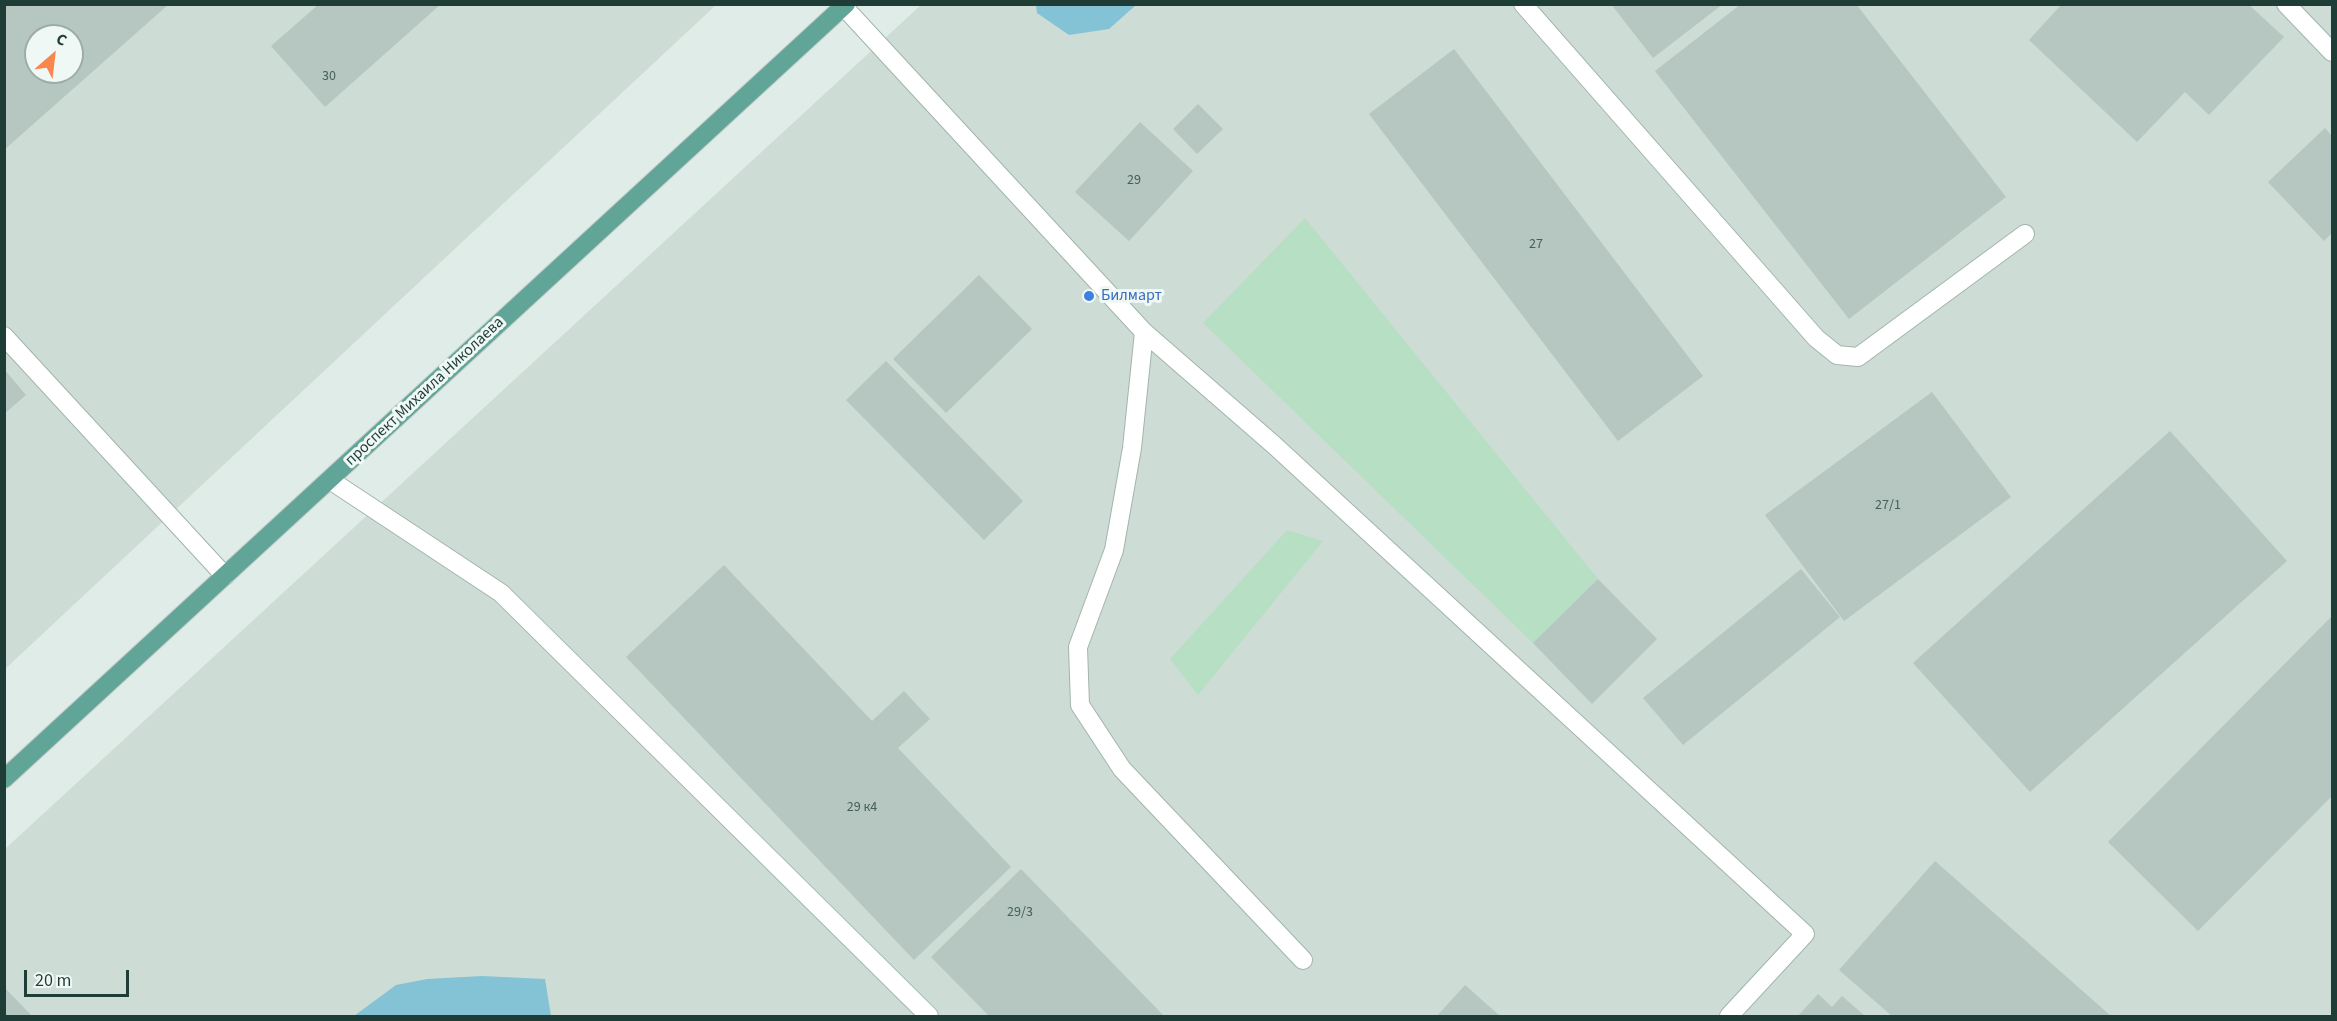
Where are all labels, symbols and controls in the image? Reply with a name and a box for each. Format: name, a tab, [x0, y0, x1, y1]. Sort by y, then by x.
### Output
north arrow	[24, 24, 84, 84]
text: С	[52, 28, 71, 52]
house number: 30	[322, 69, 336, 85]
house number: 29	[1127, 173, 1141, 189]
house number: 27	[1529, 237, 1543, 253]
place label: Билмарт	[1101, 286, 1162, 306]
marker: Билмарт	[1082, 289, 1096, 303]
street label: проспект Михаила Николаева	[342, 313, 508, 471]
house number: 27/1	[1875, 498, 1901, 514]
house number: 29 к4	[847, 800, 877, 816]
house number: 29/3	[1007, 905, 1033, 921]
scale bar	[27, 958, 132, 996]
text: 20 m	[35, 968, 71, 993]

